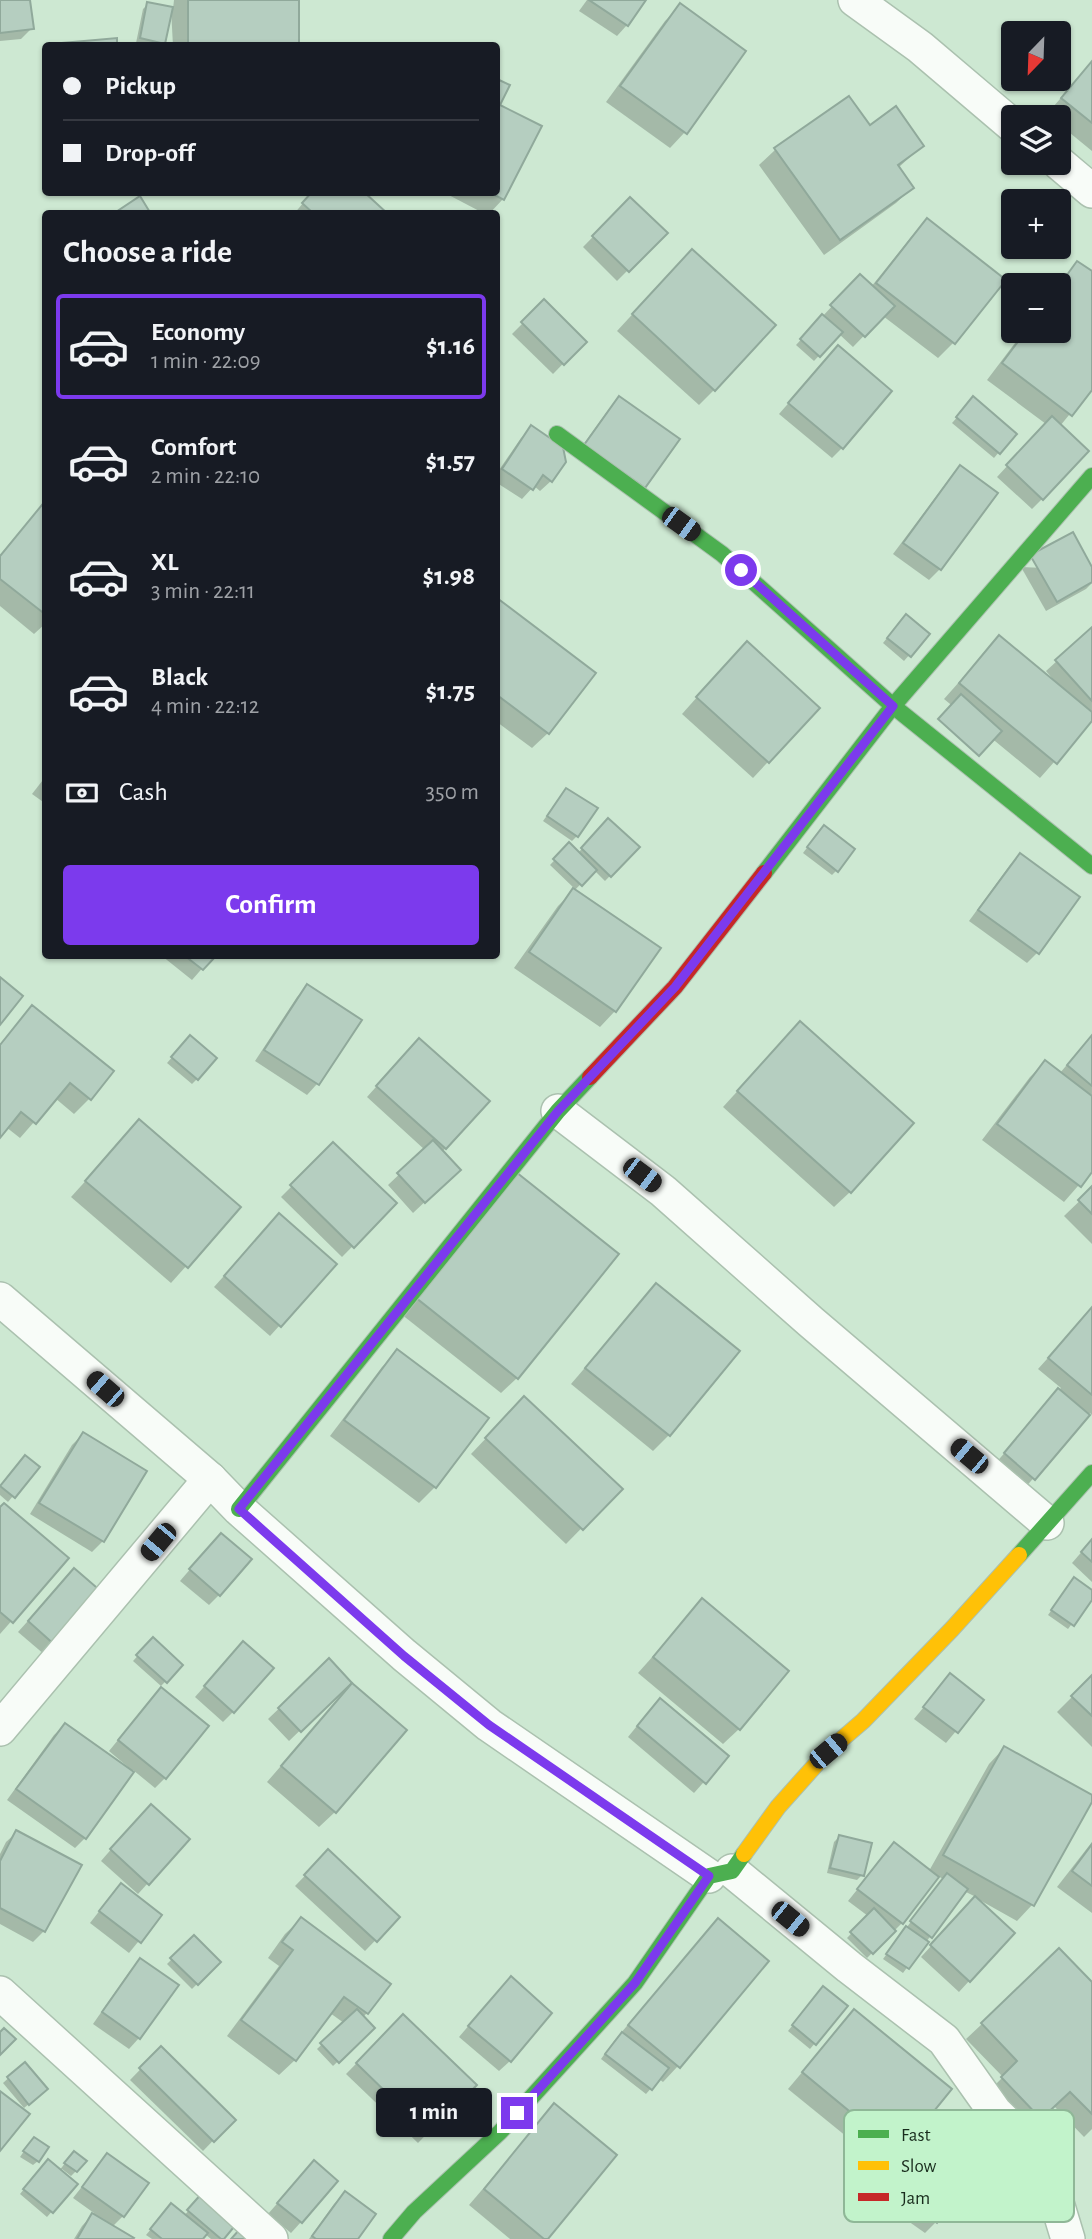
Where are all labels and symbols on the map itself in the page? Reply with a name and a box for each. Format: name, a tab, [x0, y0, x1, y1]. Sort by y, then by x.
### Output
north arrow	[1001, 21, 1071, 91]
car	[658, 503, 705, 545]
route start	[725, 554, 757, 586]
car	[619, 1154, 666, 1196]
car	[83, 1367, 128, 1411]
car	[947, 1434, 992, 1478]
car	[137, 1519, 180, 1565]
car	[806, 1729, 851, 1773]
car	[768, 1898, 813, 1940]
callout: 1 min	[377, 2088, 492, 2138]
route end	[501, 2097, 533, 2129]
legend	[844, 2110, 1074, 2222]
text: Fast	[901, 2126, 931, 2145]
text: Slow	[901, 2157, 937, 2176]
text: Jam	[901, 2189, 930, 2208]

